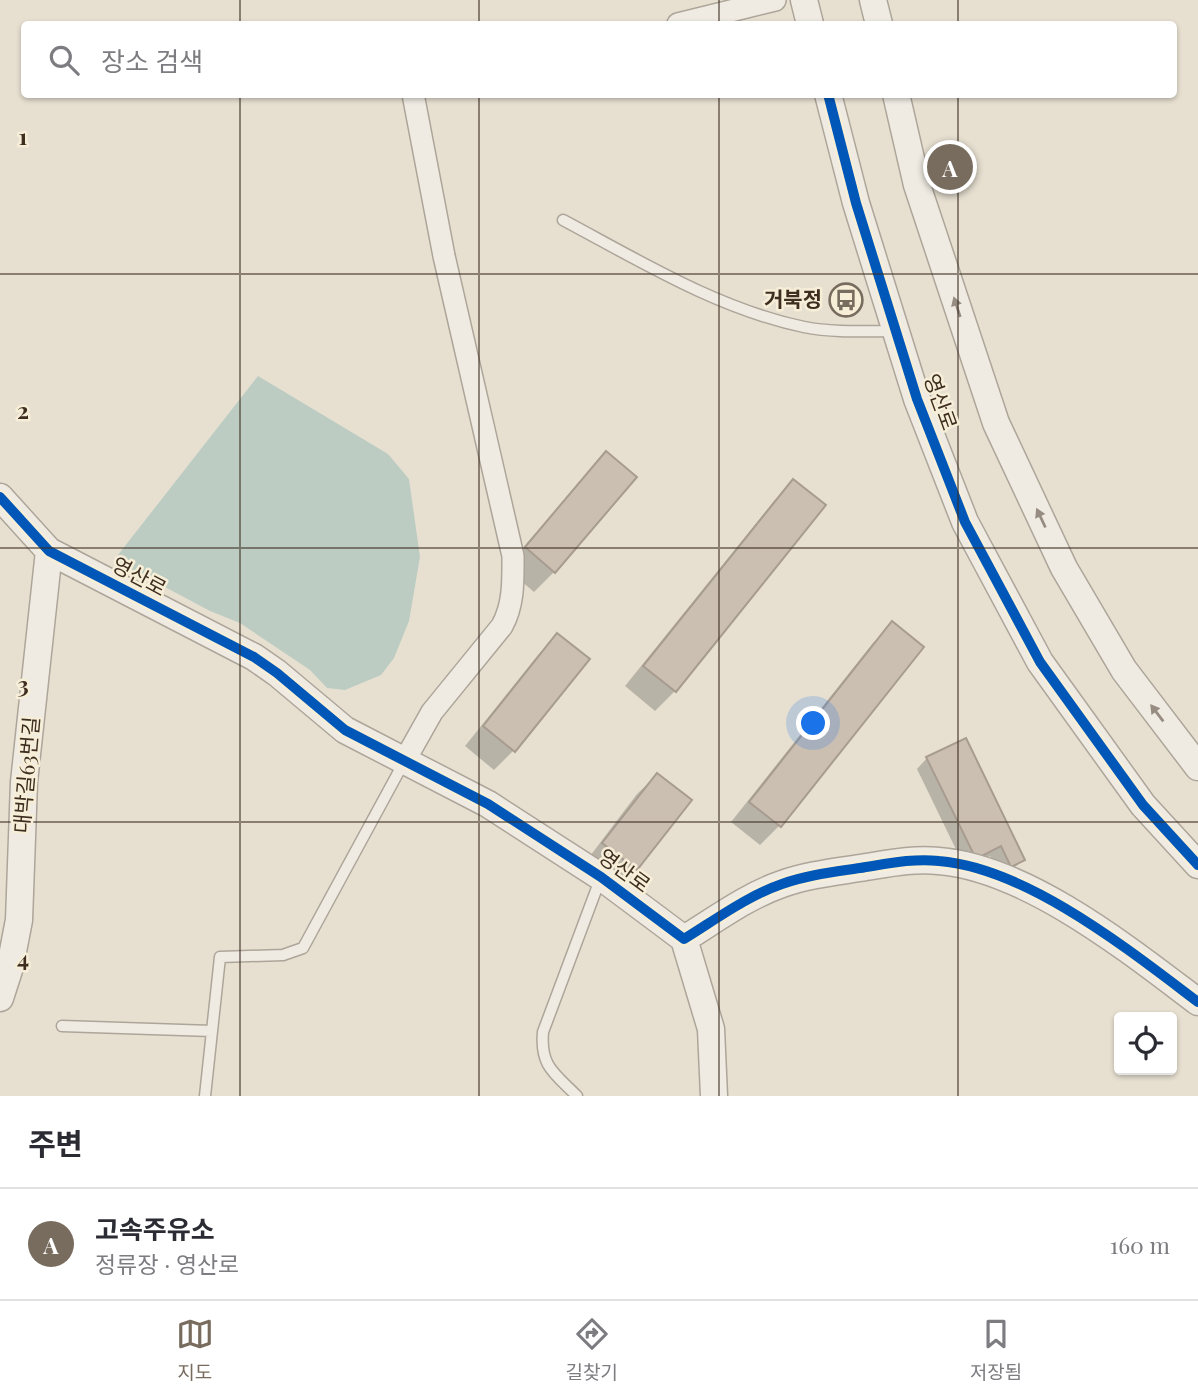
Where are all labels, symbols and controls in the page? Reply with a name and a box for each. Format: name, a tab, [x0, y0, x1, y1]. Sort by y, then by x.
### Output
search box	[21, 21, 1177, 98]
icon: search	[45, 41, 83, 79]
text: 장소 검색	[101, 43, 203, 78]
text: 1	[19, 120, 28, 151]
pin: A	[927, 141, 973, 193]
bus stop icon: 거북정	[827, 281, 865, 319]
place label: 거북정	[764, 284, 822, 312]
one-way arrow	[952, 296, 962, 317]
street label: 영산로	[919, 369, 965, 433]
text: 2	[17, 394, 29, 425]
one-way arrow	[1035, 508, 1046, 528]
street label: 영산로	[108, 549, 172, 601]
text: 3	[17, 668, 29, 699]
one-way arrow	[1150, 704, 1164, 722]
your location	[796, 706, 830, 740]
street label: 대박길63번길	[6, 715, 44, 834]
street label: 영산로	[593, 841, 657, 898]
text: 4	[17, 942, 29, 973]
map controls	[1114, 1012, 1177, 1075]
button: locate	[1114, 1012, 1177, 1075]
text: 주변	[28, 1123, 83, 1163]
text: 고속주유소	[95, 1211, 215, 1246]
text: A	[43, 1229, 59, 1260]
text: 160 m	[1110, 1229, 1170, 1260]
text: 정류장 · 영산로	[95, 1248, 240, 1279]
tab: 지도	[176, 1315, 214, 1384]
tab: 길찾기	[566, 1315, 618, 1384]
tab: 저장됨	[970, 1315, 1022, 1384]

